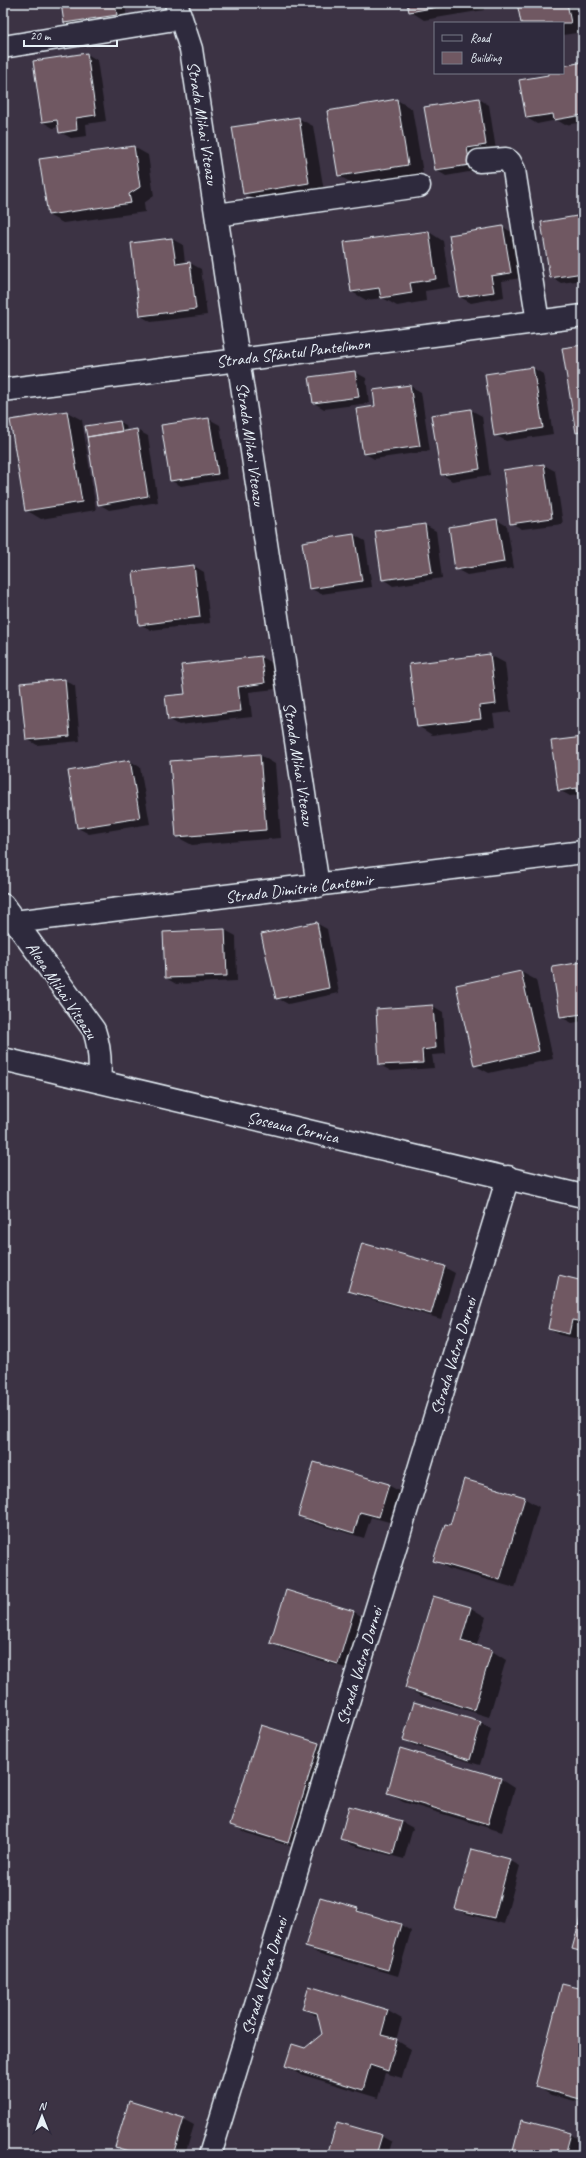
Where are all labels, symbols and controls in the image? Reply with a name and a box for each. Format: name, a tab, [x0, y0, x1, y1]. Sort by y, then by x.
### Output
scale bar	[24, 22, 117, 48]
legend	[434, 22, 564, 74]
text: 20 m	[30, 28, 52, 44]
text: Road	[470, 30, 492, 46]
text: Building	[470, 50, 502, 66]
street label: Strada Mihai Viteazu	[182, 60, 223, 188]
street label: Strada Sfântul Pantelimon	[215, 333, 372, 372]
street label: Strada Mihai Viteazu	[231, 381, 270, 509]
street label: Strada Mihai Viteazu	[278, 701, 319, 829]
street label: Strada Dimitrie Cantemir	[224, 869, 376, 908]
street label: Aleea Mihai Viteazu	[21, 938, 103, 1044]
street label: Șoseaua Cernica	[245, 1107, 342, 1148]
street label: Strada Vatra Dornei	[426, 1293, 482, 1417]
street label: Strada Vatra Dornei	[332, 1603, 388, 1727]
street label: Strada Vatra Dornei	[237, 1913, 293, 2037]
north arrow	[22, 2096, 62, 2136]
text: N	[39, 2099, 48, 2113]

